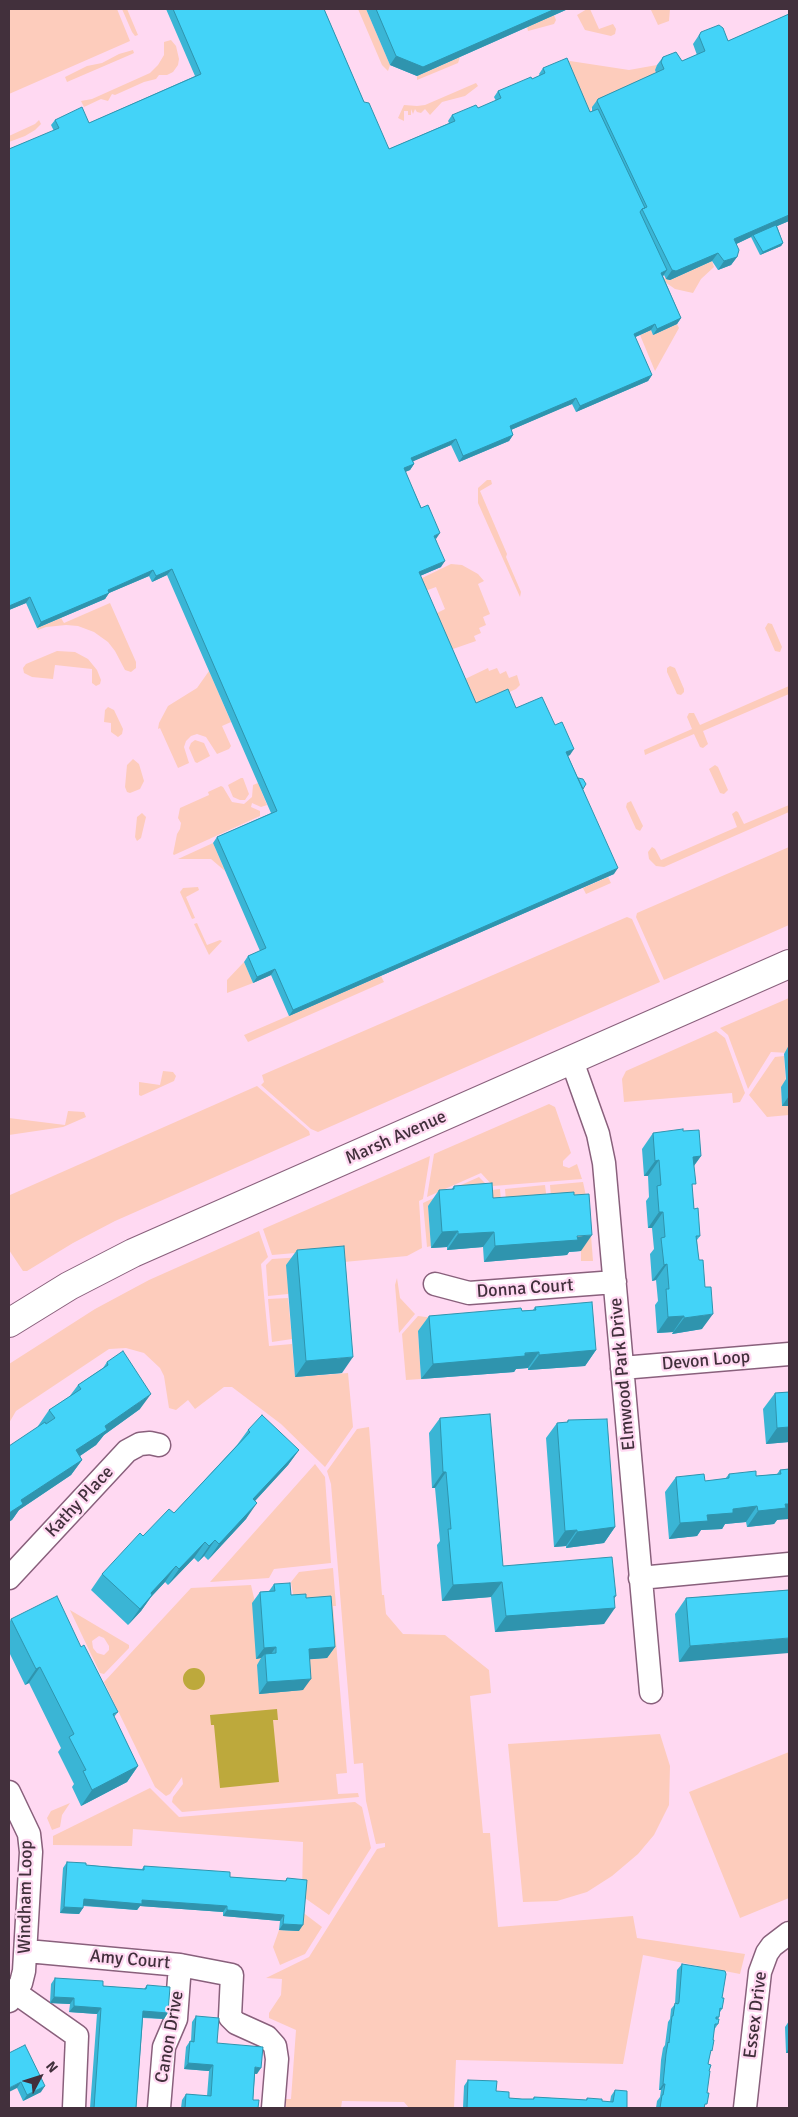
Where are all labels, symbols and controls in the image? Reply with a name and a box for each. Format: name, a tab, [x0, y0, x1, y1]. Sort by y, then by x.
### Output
street label: Marsh Avenue	[342, 1106, 450, 1170]
street label: Donna Court	[476, 1275, 574, 1303]
street label: Elmwood Park Drive	[606, 1297, 640, 1451]
street label: Devon Loop	[661, 1346, 751, 1376]
street label: Kathy Place	[41, 1462, 119, 1542]
street label: Windham Loop	[14, 1840, 38, 1954]
street label: Amy Court	[89, 1946, 171, 1974]
street label: Essex Drive	[740, 1970, 772, 2060]
street label: Canon Drive	[151, 1989, 189, 2085]
north arrow	[15, 2052, 65, 2102]
text: N	[42, 2058, 62, 2076]

